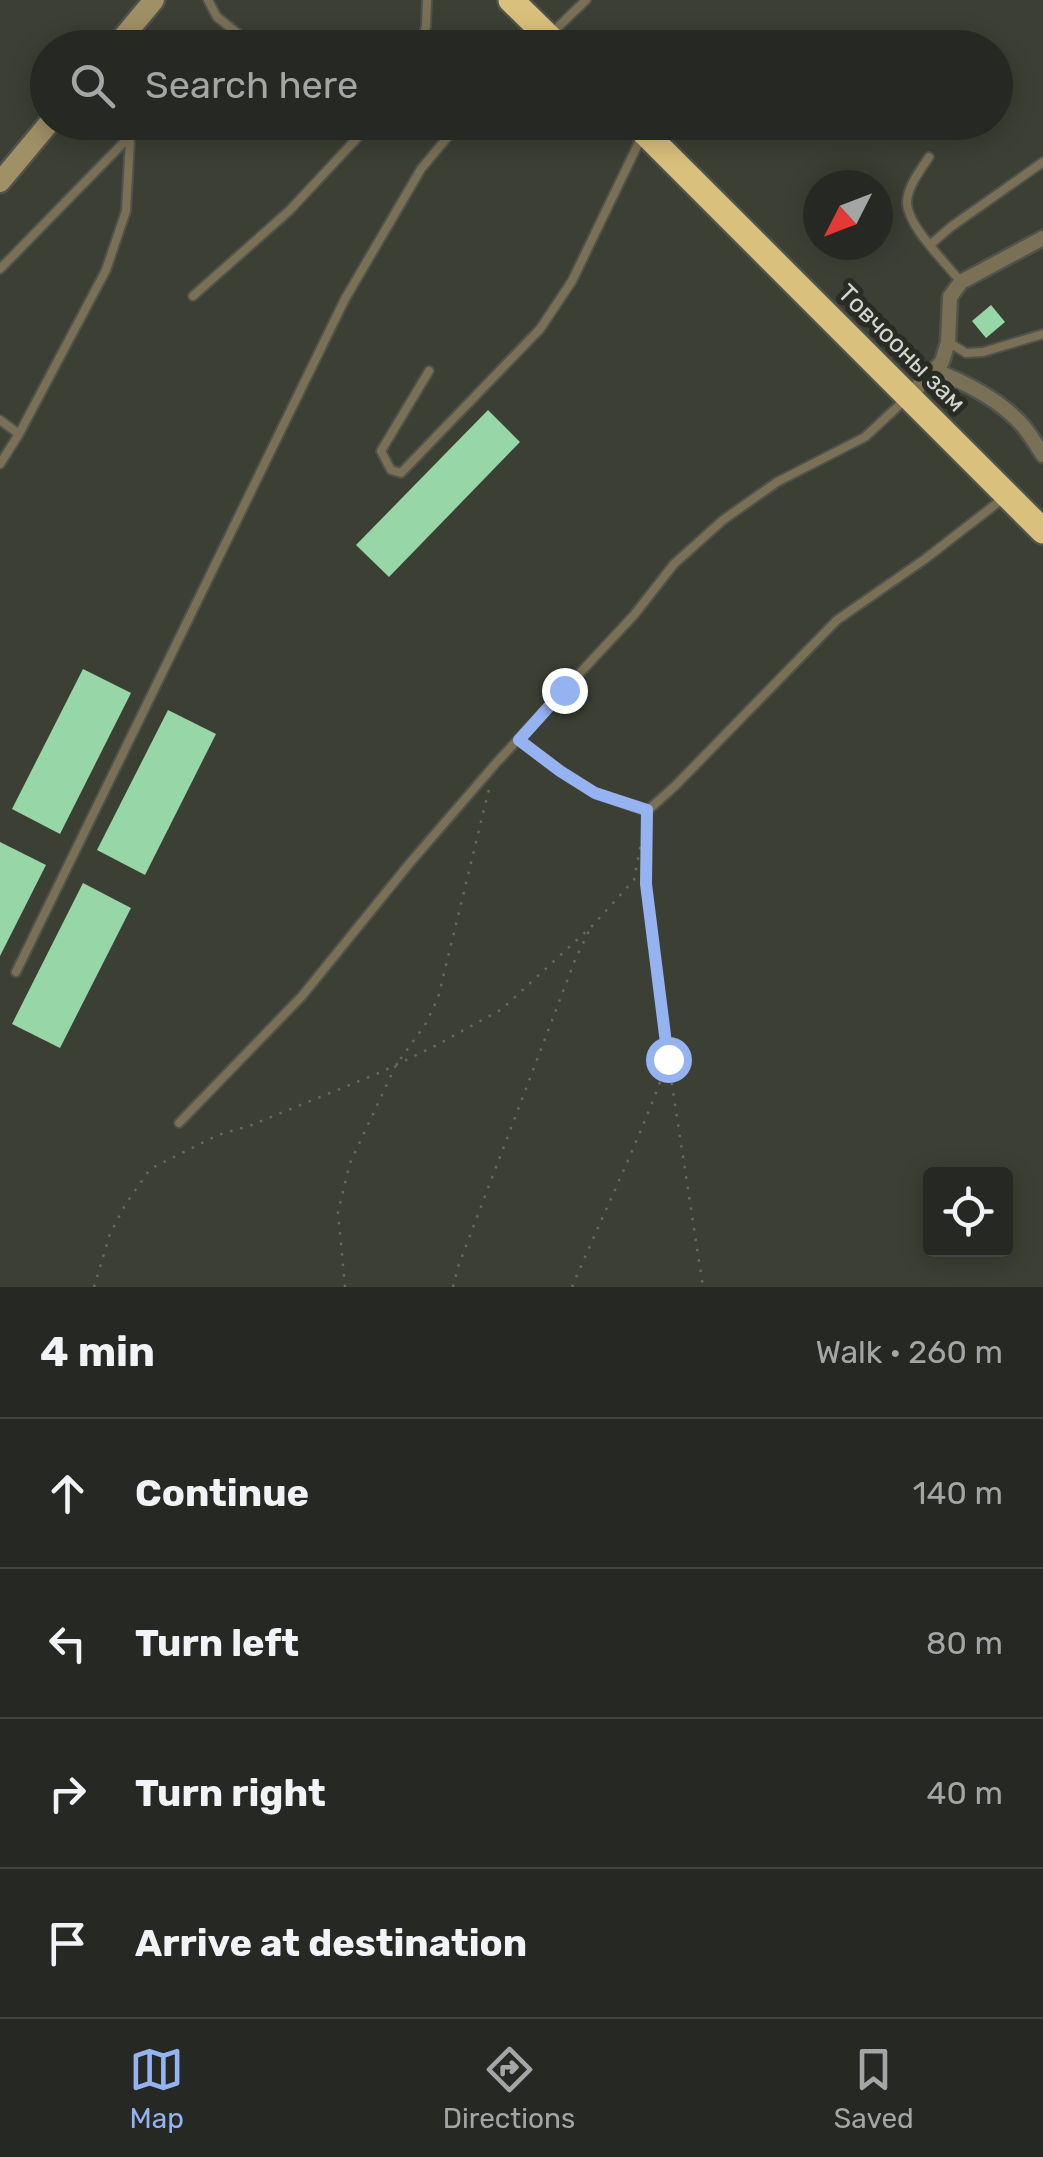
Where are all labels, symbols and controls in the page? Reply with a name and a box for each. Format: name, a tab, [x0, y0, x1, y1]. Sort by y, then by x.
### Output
search box	[30, 30, 1013, 140]
icon: search	[65, 58, 120, 113]
text: Search here	[145, 62, 358, 108]
north arrow	[803, 170, 893, 260]
street label: Товчооны зам	[832, 278, 972, 418]
route end	[542, 668, 588, 714]
route start	[646, 1037, 692, 1083]
map controls	[923, 1167, 1013, 1257]
button: locate	[923, 1167, 1013, 1257]
text: 4 min	[40, 1327, 155, 1377]
text: Walk · 260 m	[816, 1333, 1003, 1371]
icon: ahead	[40, 1466, 95, 1521]
text: Continue	[135, 1470, 309, 1516]
text: 140 m	[913, 1474, 1003, 1512]
icon: left	[40, 1616, 95, 1671]
text: Turn left	[135, 1620, 299, 1666]
text: 80 m	[926, 1624, 1003, 1662]
icon: right	[40, 1766, 95, 1821]
text: Turn right	[135, 1770, 326, 1816]
text: 40 m	[927, 1774, 1003, 1812]
icon: arrive	[40, 1916, 95, 1971]
text: Arrive at destination	[135, 1920, 527, 1966]
tab: Map	[129, 2042, 184, 2135]
tab: Directions	[443, 2042, 575, 2135]
tab: Saved	[834, 2042, 914, 2135]

